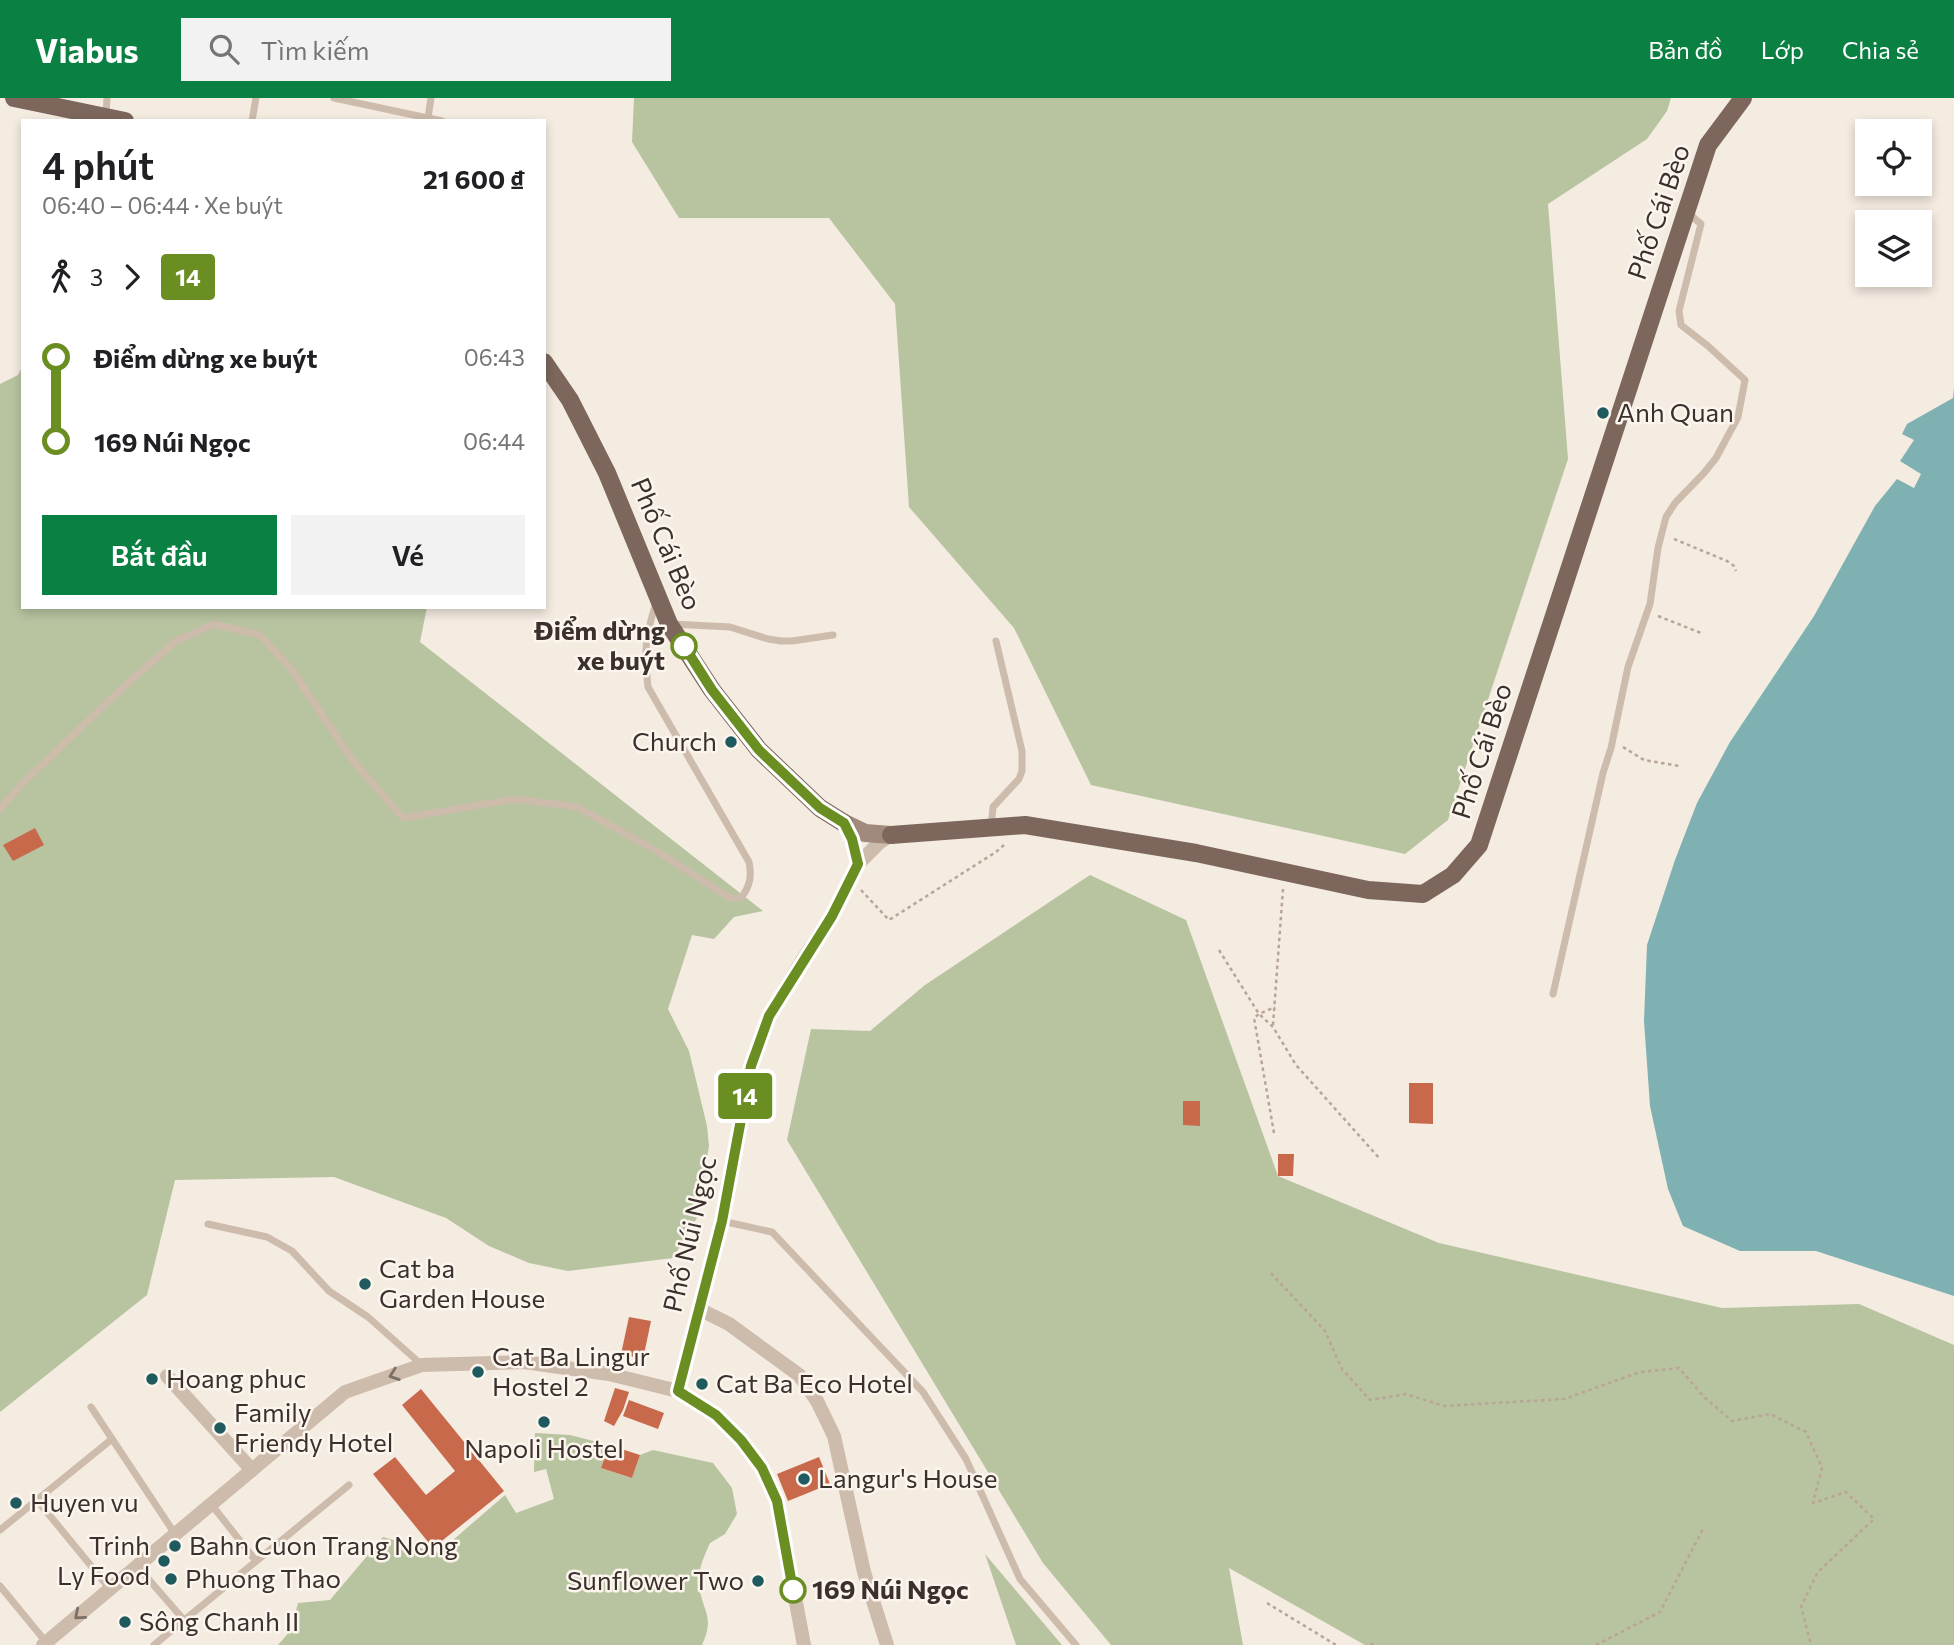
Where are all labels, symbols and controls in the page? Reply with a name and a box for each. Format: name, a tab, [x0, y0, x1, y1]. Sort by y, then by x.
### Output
search box	[181, 18, 671, 81]
text: Viabus	[35, 29, 139, 70]
icon: search	[205, 30, 243, 68]
text: Tìm kiếm	[261, 34, 370, 65]
text: Bản đồ	[1648, 35, 1723, 64]
text: Lớp	[1761, 35, 1804, 64]
text: Chia sẻ	[1842, 35, 1919, 64]
map controls	[1855, 119, 1932, 287]
button: locate	[1855, 119, 1932, 196]
street label: Phố Cái Bèo	[1620, 140, 1695, 283]
text: 4 phút	[42, 141, 154, 188]
text: 21 600 ₫	[423, 163, 525, 194]
text: 06:40 – 06:44 · Xe buýt	[42, 191, 283, 219]
button: layers	[1855, 210, 1932, 287]
icon: walk	[42, 258, 80, 296]
icon: forward	[113, 258, 151, 296]
text: 14	[175, 262, 201, 291]
text: 3	[90, 263, 103, 291]
text: Điểm dừng xe buýt	[94, 342, 318, 373]
text: 06:43	[464, 343, 525, 371]
place label: Anh Quan	[1617, 396, 1734, 427]
marker: Anh Quan	[1595, 405, 1611, 421]
text: 169 Núi Ngọc	[94, 426, 251, 457]
text: 06:44	[463, 427, 525, 455]
street label: Phố Cái Bèo	[626, 473, 709, 614]
button: Bắt đầu	[42, 515, 277, 595]
button: Vé	[291, 515, 525, 595]
place label: Điểm dừng xe buýt	[534, 614, 665, 675]
marker: Điểm dừng xe buýt	[671, 633, 697, 659]
street label: Phố Cái Bèo	[1444, 679, 1517, 822]
place label: Church	[632, 725, 717, 756]
marker: Church	[723, 734, 739, 750]
line badge: 14	[714, 1073, 776, 1119]
text: 14	[732, 1081, 758, 1110]
street label: Phố Núi Ngọc	[656, 1153, 722, 1315]
place label: Cat ba Garden House	[379, 1252, 545, 1313]
marker: Cat ba Garden House	[357, 1276, 373, 1292]
place label: Cat Ba Lingur Hostel 2	[492, 1340, 650, 1401]
place label: Hoang phuc	[166, 1362, 306, 1393]
marker: Cat Ba Lingur Hostel 2	[470, 1364, 486, 1380]
one-way arrow	[388, 1367, 400, 1381]
place label: Cat Ba Eco Hotel	[716, 1367, 913, 1398]
marker: Hoang phuc	[144, 1371, 160, 1387]
marker: Cat Ba Eco Hotel	[694, 1376, 710, 1392]
place label: Family Friendy Hotel	[234, 1396, 393, 1457]
marker: Napoli Hostel	[536, 1414, 552, 1430]
marker: Family Friendy Hotel	[212, 1420, 228, 1436]
place label: Napoli Hostel	[464, 1432, 624, 1463]
place label: Langur's House	[818, 1462, 998, 1493]
marker: Langur's House	[796, 1471, 812, 1487]
place label: Huyen vu	[30, 1486, 138, 1517]
marker: Huyen vu	[8, 1495, 24, 1511]
place label: Trinh Ly Food	[57, 1529, 150, 1590]
place label: Bahn Cuon Trang Nong	[189, 1529, 458, 1560]
marker: Bahn Cuon Trang Nong	[167, 1538, 183, 1554]
marker: Trinh Ly Food	[156, 1553, 172, 1569]
place label: Phuong Thao	[185, 1562, 341, 1593]
place label: Sunflower Two	[567, 1564, 744, 1595]
marker: Phuong Thao	[163, 1571, 179, 1587]
marker: Sunflower Two	[750, 1573, 766, 1589]
place label: 169 Núi Ngọc	[812, 1573, 969, 1605]
marker: 169 Núi Ngọc	[780, 1577, 806, 1603]
place label: Sông Chanh II	[139, 1605, 299, 1636]
one-way arrow	[74, 1607, 87, 1619]
marker: Sông Chanh II	[117, 1614, 133, 1630]

